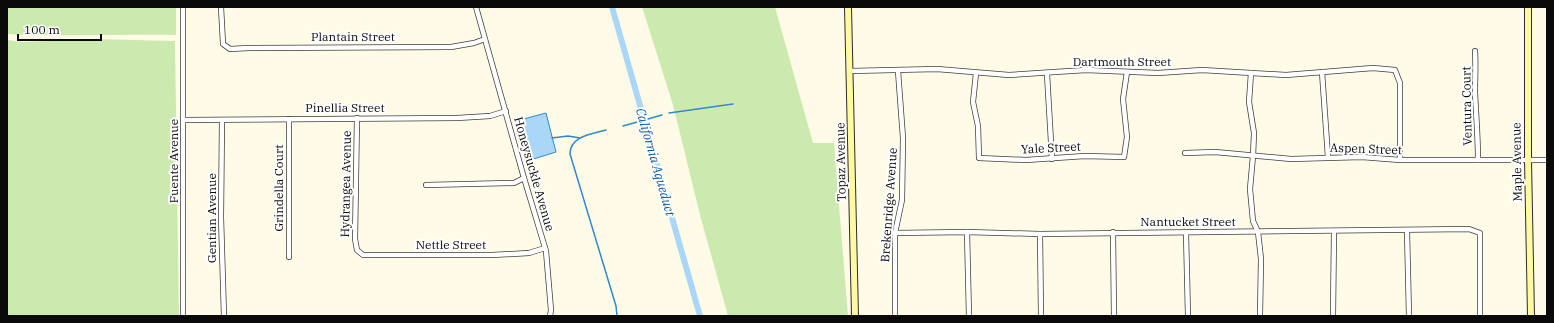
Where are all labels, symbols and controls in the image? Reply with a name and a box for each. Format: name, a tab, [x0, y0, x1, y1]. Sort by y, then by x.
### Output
scale bar	[18, 16, 101, 42]
text: 100 m	[24, 22, 60, 37]
street label: Plantain Street	[311, 29, 395, 44]
street label: Dartmouth Street	[1073, 54, 1171, 69]
street label: Ventura Court	[1458, 66, 1475, 146]
street label: Pinellia Street	[305, 100, 385, 115]
water label: California Aqueduct	[632, 106, 679, 219]
street label: Honeysuckle Avenue	[511, 115, 558, 233]
street label: Fuente Avenue	[166, 119, 181, 203]
street label: Topaz Avenue	[832, 122, 849, 202]
street label: Maple Avenue	[1508, 122, 1525, 202]
street label: Hydrangea Avenue	[337, 130, 354, 238]
street label: Yale Street	[1021, 138, 1081, 157]
street label: Aspen Street	[1330, 140, 1402, 157]
street label: Grindella Court	[271, 144, 286, 232]
street label: Brekenridge Avenue	[877, 147, 900, 263]
street label: Gentian Avenue	[204, 173, 219, 263]
street label: Nantucket Street	[1140, 214, 1236, 229]
street label: Nettle Street	[416, 237, 486, 252]

